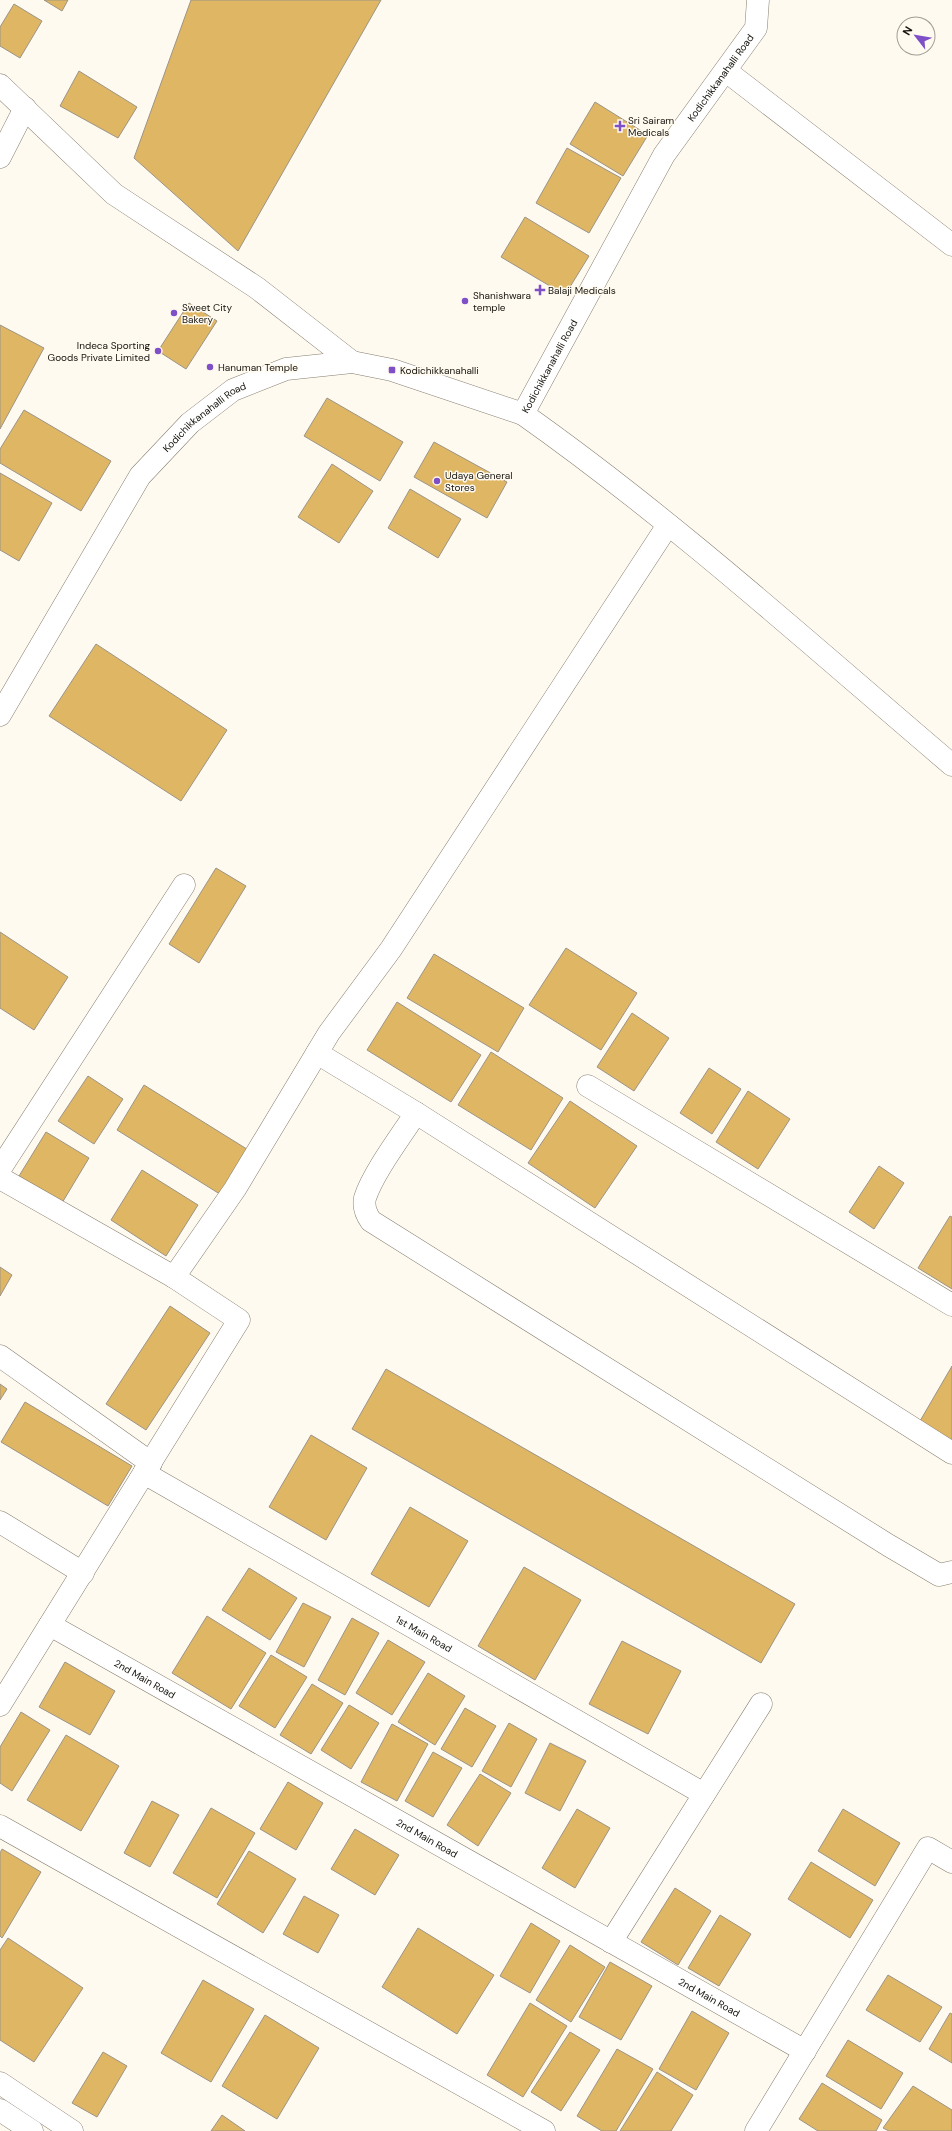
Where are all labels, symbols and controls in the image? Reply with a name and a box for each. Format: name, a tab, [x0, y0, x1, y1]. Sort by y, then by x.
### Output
north arrow	[896, 16, 936, 56]
text: N	[899, 24, 915, 38]
street label: Kodichikkanahalli Road	[685, 32, 757, 124]
place label: Sri Sairam Medicals	[628, 114, 674, 139]
marker: Sri Sairam Medicals	[615, 121, 625, 131]
place label: Balaji Medicals	[548, 284, 616, 297]
marker: Balaji Medicals	[535, 285, 545, 295]
place label: Shanishwara temple	[473, 289, 531, 314]
marker: Shanishwara temple	[460, 296, 470, 306]
place label: Sweet City Bakery	[182, 301, 232, 326]
marker: Sweet City Bakery	[169, 308, 179, 318]
street label: Kodichikkanahalli Road	[519, 317, 580, 415]
place label: Indeca Sporting Goods Private Limited	[48, 339, 150, 364]
marker: Indeca Sporting Goods Private Limited	[153, 346, 163, 356]
place label: Hanuman Temple	[218, 361, 298, 374]
marker: Hanuman Temple	[205, 362, 215, 372]
place label: Kodichikkanahalli	[400, 364, 479, 377]
marker: Kodichikkanahalli	[387, 365, 397, 375]
street label: Kodichikkanahalli Road	[160, 380, 248, 455]
place label: Udaya General Stores	[445, 469, 513, 494]
marker: Udaya General Stores	[432, 476, 442, 486]
street label: 1st Main Road	[394, 1613, 454, 1655]
street label: 2nd Main Road	[112, 1657, 178, 1701]
street label: 2nd Main Road	[394, 1816, 460, 1861]
street label: 2nd Main Road	[676, 1975, 742, 2020]

